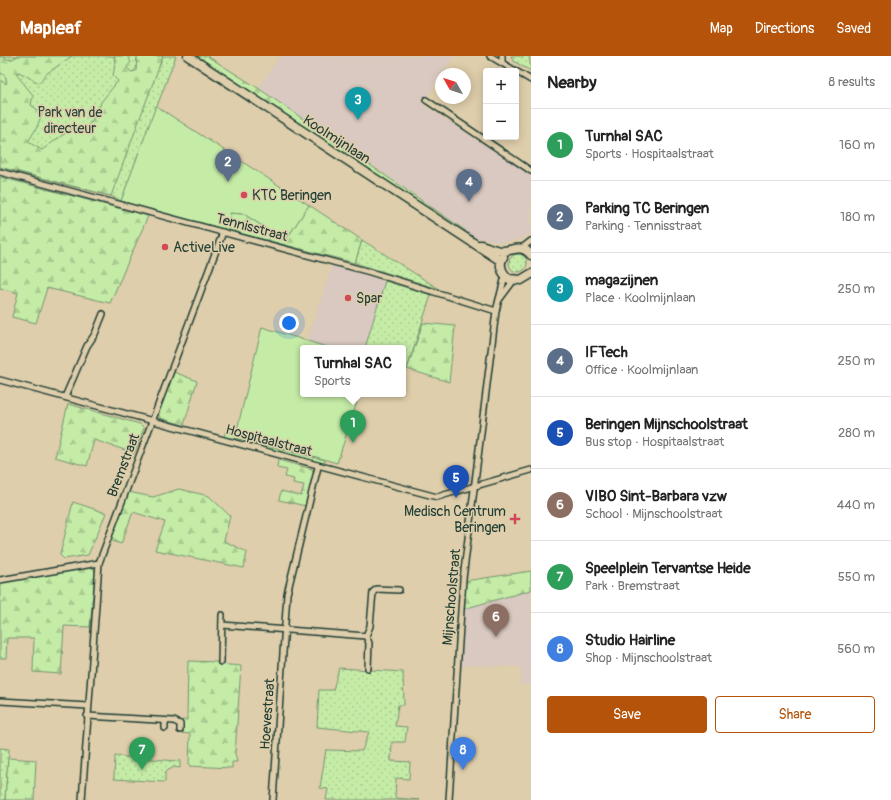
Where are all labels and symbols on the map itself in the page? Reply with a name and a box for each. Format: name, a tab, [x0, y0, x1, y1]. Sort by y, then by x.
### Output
north arrow	[435, 68, 471, 104]
pin: 3	[345, 87, 371, 120]
park label: Park van de directeur	[38, 104, 102, 137]
street label: Koolmijnlaan	[300, 111, 374, 168]
pin: 2	[215, 149, 241, 182]
pin: 4	[456, 169, 482, 202]
place label: KTC Beringen	[252, 187, 332, 204]
marker: KTC Beringen	[239, 190, 249, 200]
street label: Tennisstraat	[214, 210, 290, 245]
place label: ActiveLive	[173, 239, 235, 256]
marker: ActiveLive	[160, 242, 170, 252]
place label: Spar	[356, 290, 382, 307]
marker: Spar	[343, 293, 353, 303]
your location	[279, 313, 299, 333]
pin: 1	[340, 410, 366, 443]
street label: Hospitaalstraat	[224, 421, 314, 460]
street label: Bremstraat	[104, 431, 143, 499]
pin: 5	[443, 465, 469, 498]
place label: Medisch Centrum Beringen	[404, 503, 506, 536]
marker: Medisch Centrum Beringen	[509, 513, 521, 525]
street label: Mijnschoolstraat	[439, 548, 464, 646]
pin: 6	[483, 604, 509, 637]
street label: Hoevestraat	[257, 677, 279, 750]
pin: 7	[129, 737, 155, 770]
pin: 8	[450, 737, 476, 770]

